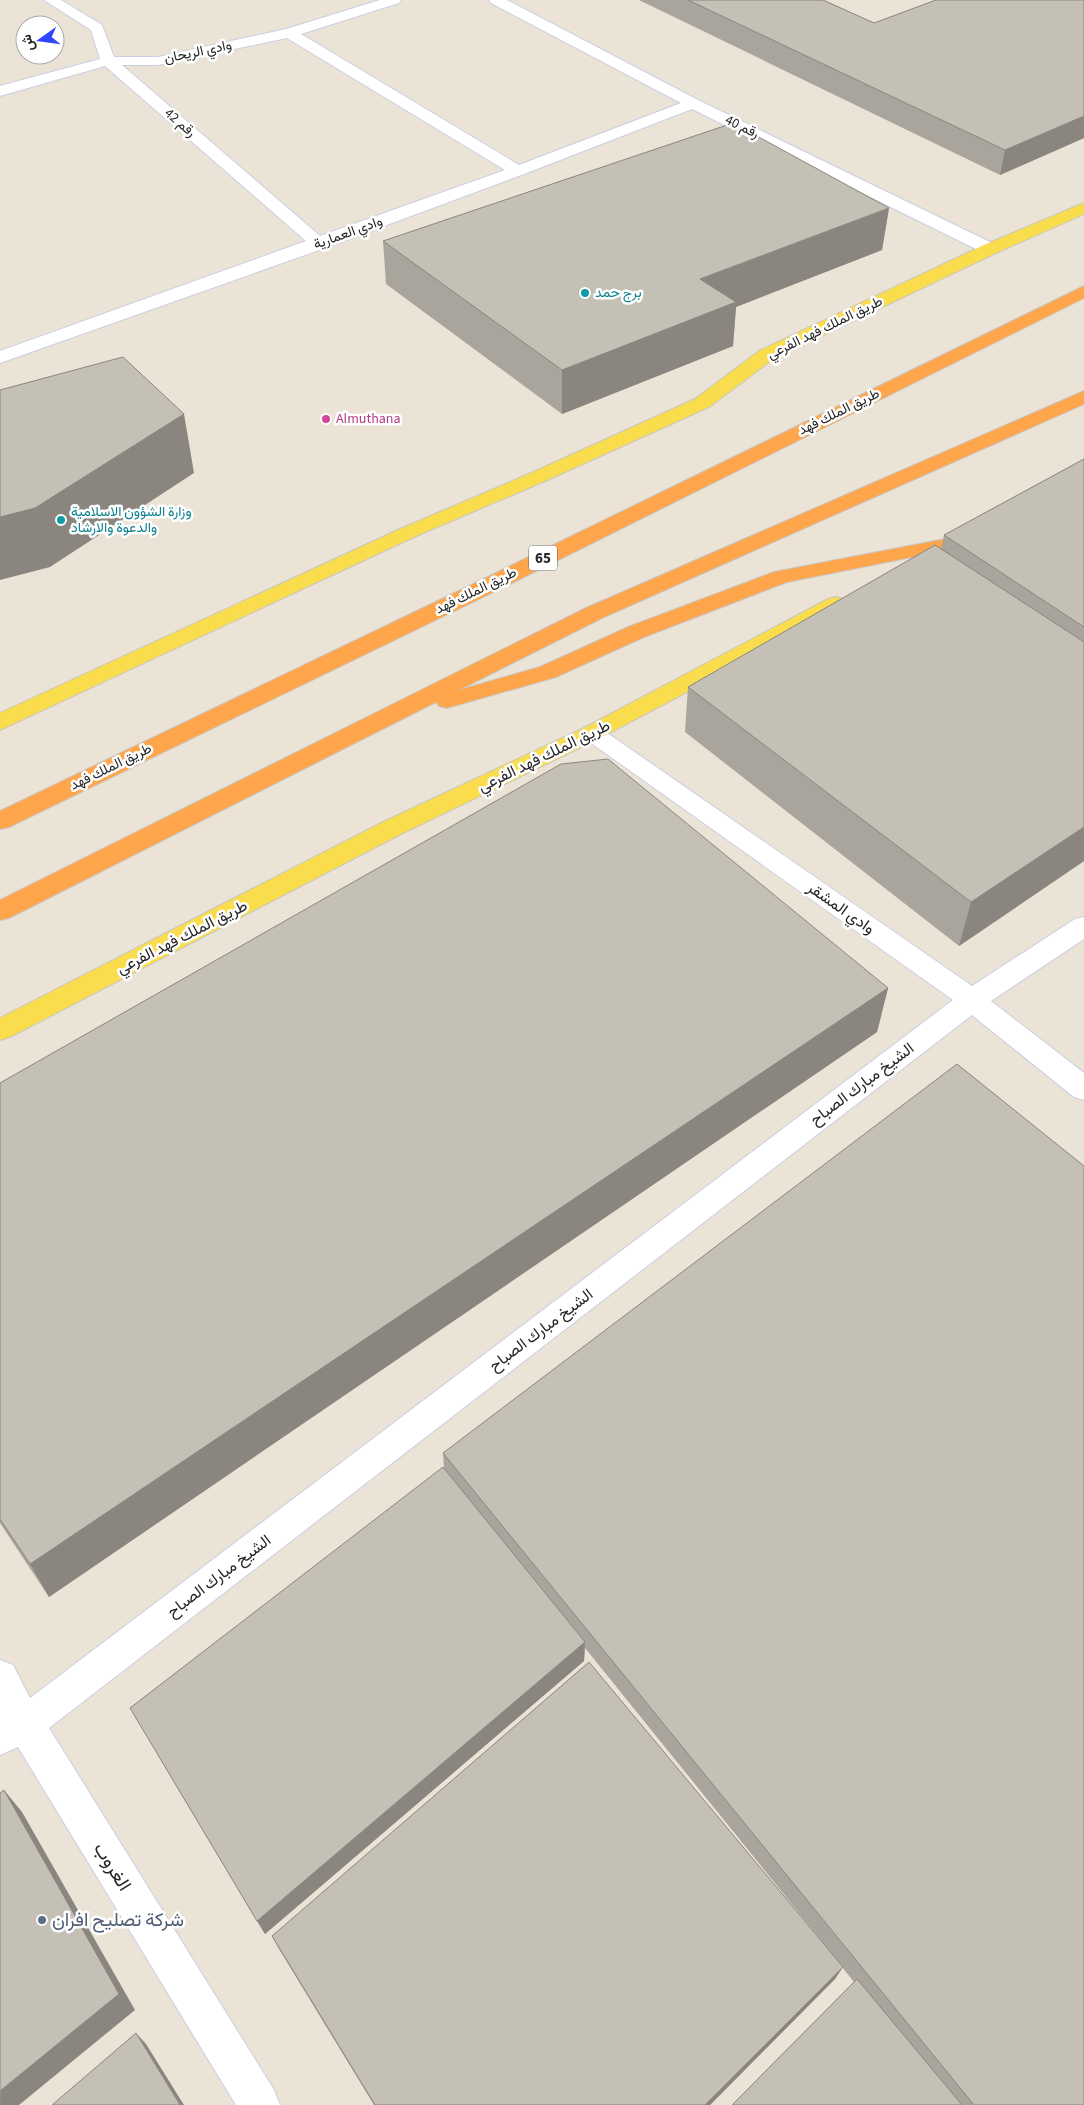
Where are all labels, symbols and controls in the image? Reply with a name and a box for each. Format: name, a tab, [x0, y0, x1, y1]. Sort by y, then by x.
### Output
north arrow	[15, 15, 65, 65]
text: ش	[17, 32, 40, 53]
street label: وادي الريحان	[162, 35, 234, 70]
street label: رقم 42	[160, 104, 200, 142]
street label: رقم 40	[722, 110, 763, 144]
street label: وادي العمارية	[311, 211, 386, 256]
place label: برج حمد	[595, 283, 642, 303]
marker: برج حمد	[579, 287, 591, 299]
street label: طريق الملك فهد الفرعي	[764, 291, 887, 366]
street label: طريق الملك فهد	[795, 384, 883, 440]
place label: Almuthana	[336, 409, 401, 429]
marker: Almuthana	[320, 413, 332, 425]
place label: وزارة الشؤون الاسلامية والدعوة والارشاد	[71, 502, 192, 538]
marker: وزارة الشؤون الاسلامية والدعوة والارشاد	[55, 514, 67, 526]
road number: 65	[529, 546, 557, 570]
street label: طريق الملك فهد	[432, 563, 520, 619]
street label: طريق الملك فهد الفرعي	[474, 714, 615, 799]
street label: طريق الملك فهد	[67, 739, 155, 795]
street label: وادي المشقر	[801, 876, 879, 941]
street label: طريق الملك فهد الفرعي	[113, 894, 252, 981]
street label: الشيخ مبارك الصباح	[805, 1038, 919, 1130]
street label: الشيخ مبارك الصباح	[484, 1284, 598, 1376]
street label: الشيخ مبارك الصباح	[162, 1530, 276, 1622]
street label: الغروب	[87, 1837, 137, 1897]
place label: شركة تصليح افران	[52, 1907, 184, 1934]
marker: شركة تصليح افران	[36, 1914, 48, 1926]

